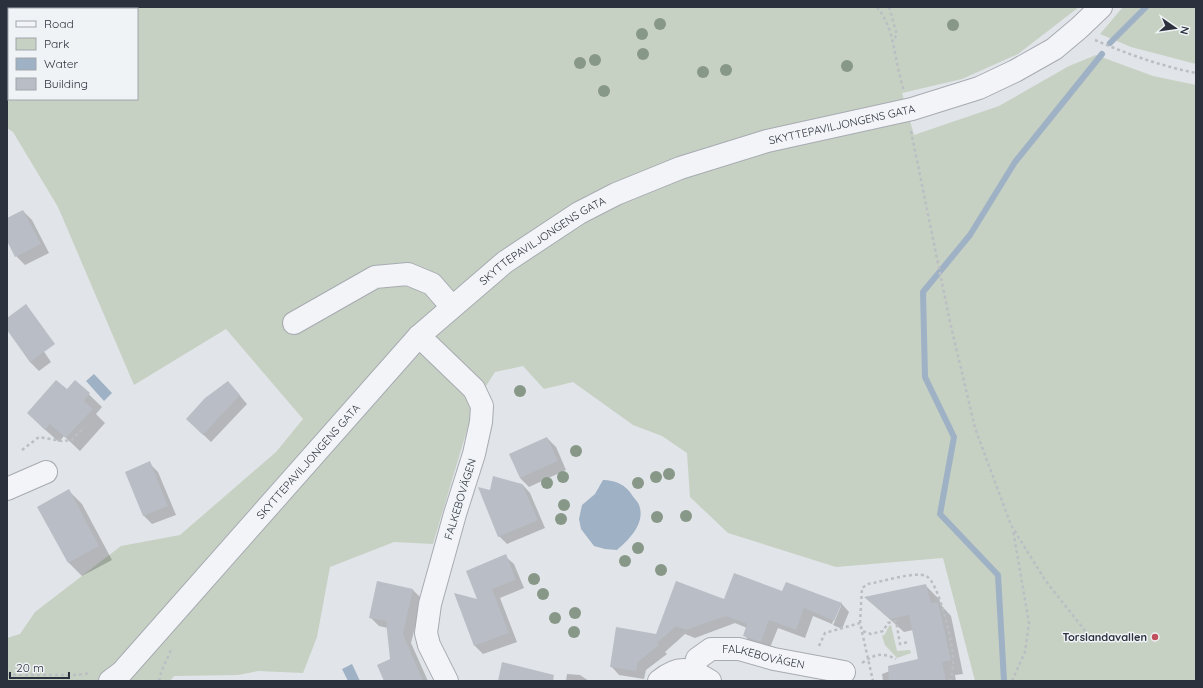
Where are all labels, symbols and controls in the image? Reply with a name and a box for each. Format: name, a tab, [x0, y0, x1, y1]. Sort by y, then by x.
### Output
legend	[8, 8, 138, 100]
north arrow	[1155, 8, 1195, 48]
text: Road	[44, 16, 74, 31]
text: N	[1177, 25, 1192, 36]
text: Park	[44, 36, 69, 51]
text: Water	[44, 56, 79, 71]
text: Building	[44, 76, 88, 91]
street label: SKYTTEPAVILJONGENS GATA	[767, 102, 916, 147]
street label: SKYTTEPAVILJONGENS GATA	[476, 193, 608, 288]
street label: SKYTTEPAVILJONGENS GATA	[253, 401, 363, 522]
street label: FALKEBOVÄGEN	[441, 457, 479, 541]
place label: Torslandavallen	[1062, 630, 1147, 644]
marker: Torslandavallen	[1150, 632, 1160, 642]
street label: FALKEBOVÄGEN	[722, 642, 806, 672]
scale bar	[10, 654, 69, 680]
text: 20 m	[16, 660, 44, 675]

